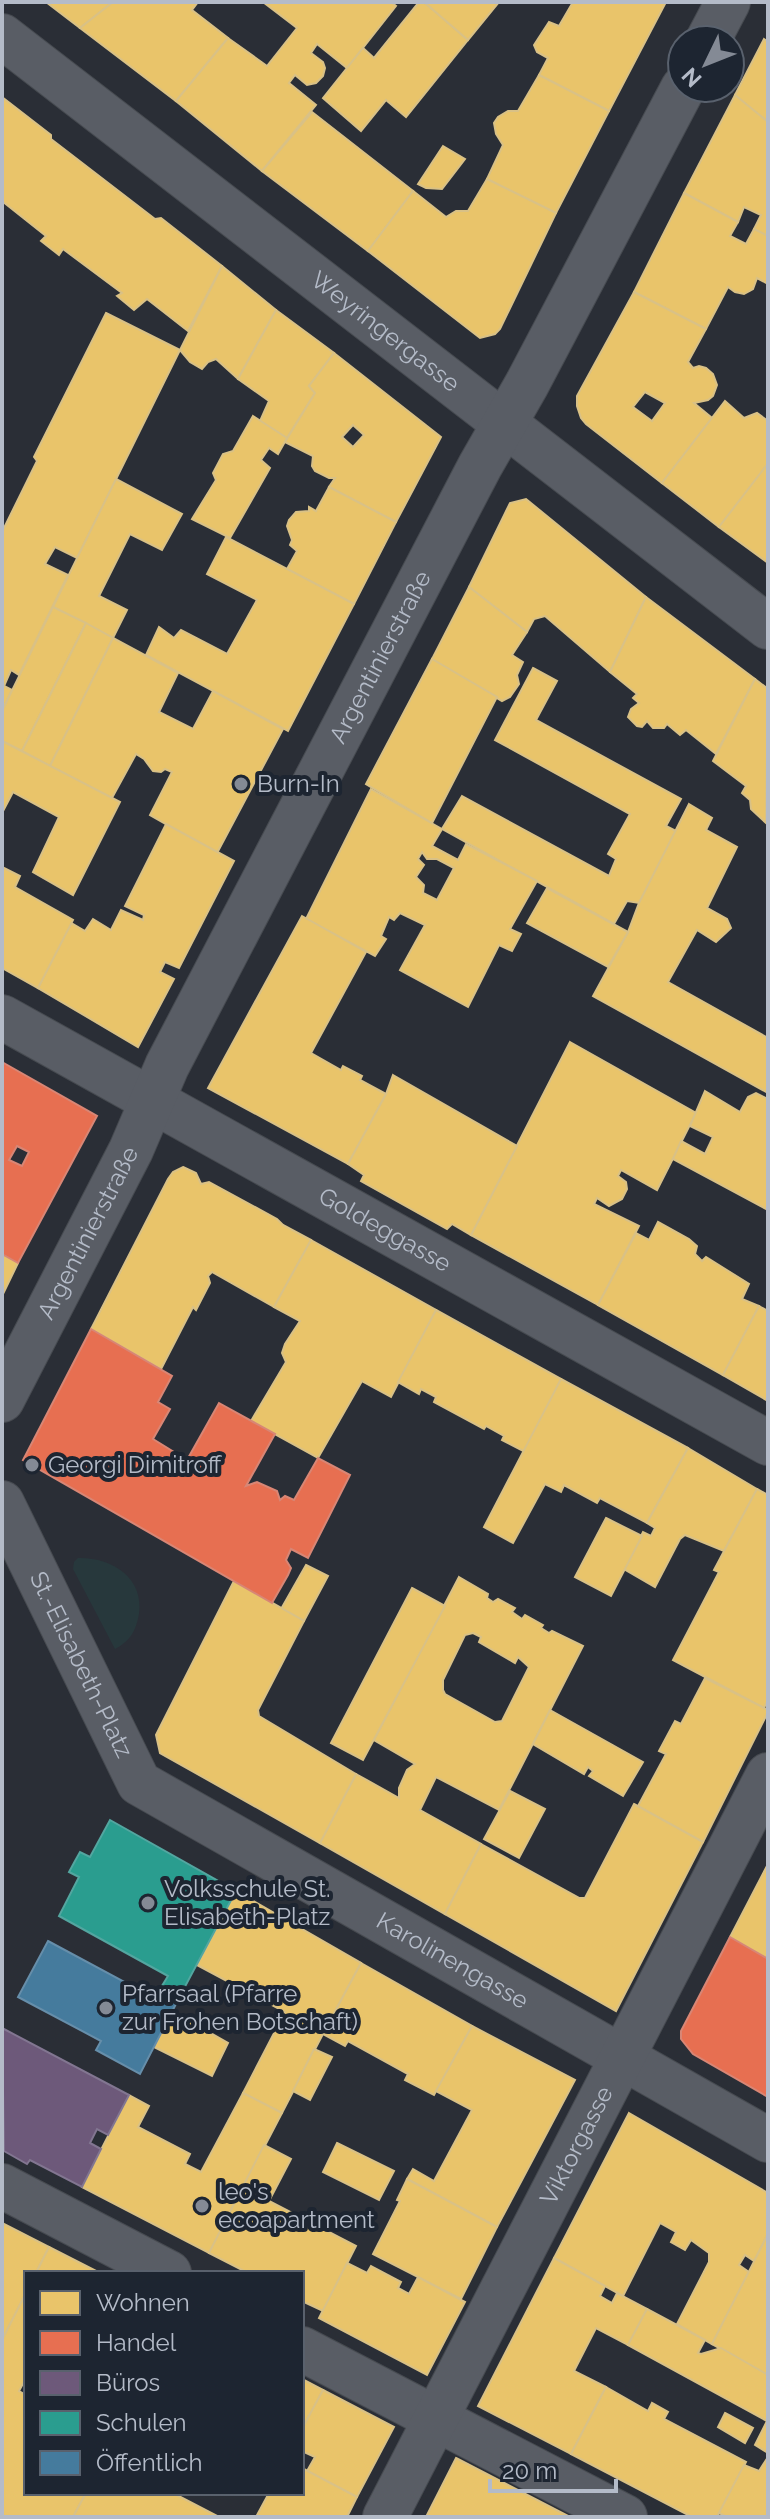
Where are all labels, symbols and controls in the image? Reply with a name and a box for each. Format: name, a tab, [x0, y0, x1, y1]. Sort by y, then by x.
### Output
north arrow	[666, 24, 746, 104]
text: N	[676, 63, 707, 93]
street label: Weyringergasse	[305, 265, 466, 398]
street label: Argentinierstraße	[323, 566, 437, 748]
place label: Burn-In	[257, 769, 340, 798]
marker: Burn-In	[232, 775, 250, 793]
street label: Argentinierstraße	[31, 1141, 144, 1324]
street label: Goldeggasse	[314, 1181, 456, 1278]
place label: Georgi Dimitroff	[48, 1450, 223, 1479]
marker: Georgi Dimitroff	[23, 1456, 41, 1474]
street label: St.-Elisabeth-Platz	[24, 1567, 139, 1762]
place label: Volksschule St. Elisabeth-Platz	[164, 1874, 331, 1931]
marker: Volksschule St. Elisabeth-Platz	[139, 1894, 157, 1912]
street label: Karolinengasse	[372, 1906, 534, 2015]
place label: Pfarrsaal (Pfarre zur Frohen Botschaft)	[122, 1979, 358, 2036]
marker: Pfarrsaal (Pfarre zur Frohen Botschaft)	[97, 1999, 115, 2017]
street label: Viktorgasse	[534, 2081, 619, 2210]
place label: leo's ecoapartment	[218, 2177, 375, 2234]
marker: leo's ecoapartment	[193, 2197, 211, 2215]
legend	[24, 2271, 304, 2495]
text: Wohnen	[96, 2288, 190, 2317]
text: Handel	[96, 2328, 177, 2357]
text: Büros	[96, 2368, 160, 2397]
text: Schulen	[96, 2408, 187, 2437]
scale bar	[490, 2443, 616, 2493]
text: Öffentlich	[96, 2448, 203, 2477]
text: 20 m	[502, 2456, 557, 2485]

